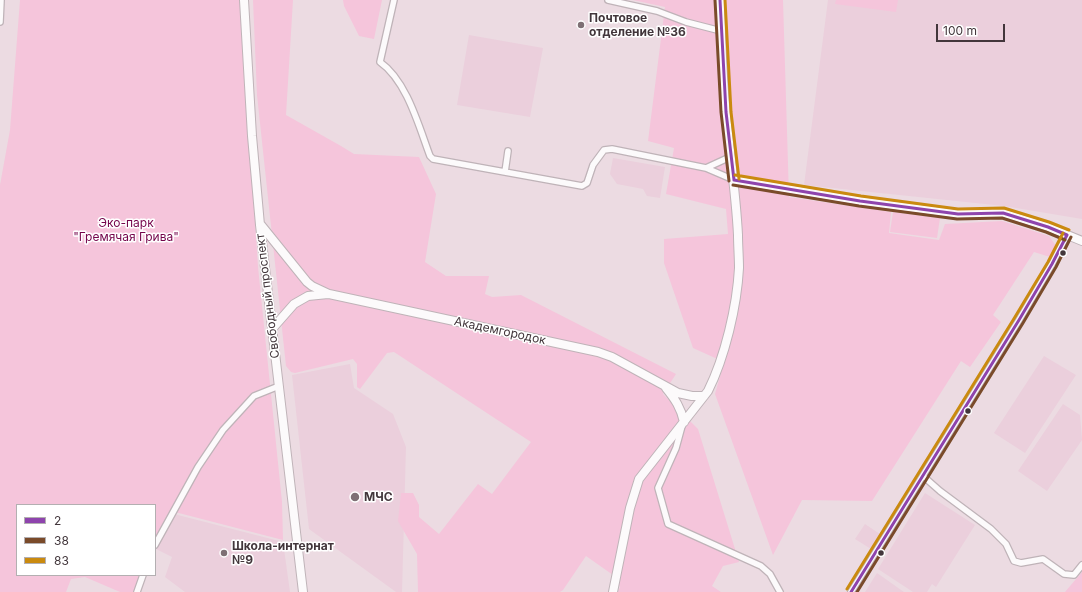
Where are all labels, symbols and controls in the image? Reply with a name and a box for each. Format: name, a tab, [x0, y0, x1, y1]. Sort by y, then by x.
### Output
place label: Почтовое отделение №36	[589, 11, 686, 39]
scale bar	[938, 16, 1007, 42]
marker: Почтовое отделение №36	[576, 20, 586, 30]
text: 100 m	[943, 23, 977, 38]
park label: Эко-парк "Гремячая Грива"	[73, 216, 179, 244]
street label: Свободный проспект	[253, 233, 283, 359]
unlabelled marker	[1058, 248, 1068, 258]
street label: Академгородок	[453, 314, 547, 348]
unlabelled marker	[963, 406, 973, 416]
place label: МЧС	[364, 490, 393, 504]
marker: МЧС	[349, 491, 361, 503]
legend	[16, 504, 156, 576]
text: 2	[54, 513, 61, 528]
text: 38	[54, 533, 69, 548]
place label: Школа-интернат №9	[232, 539, 334, 567]
marker: Школа-интернат №9	[219, 548, 229, 558]
unlabelled marker	[876, 548, 886, 558]
text: 83	[54, 553, 69, 568]

